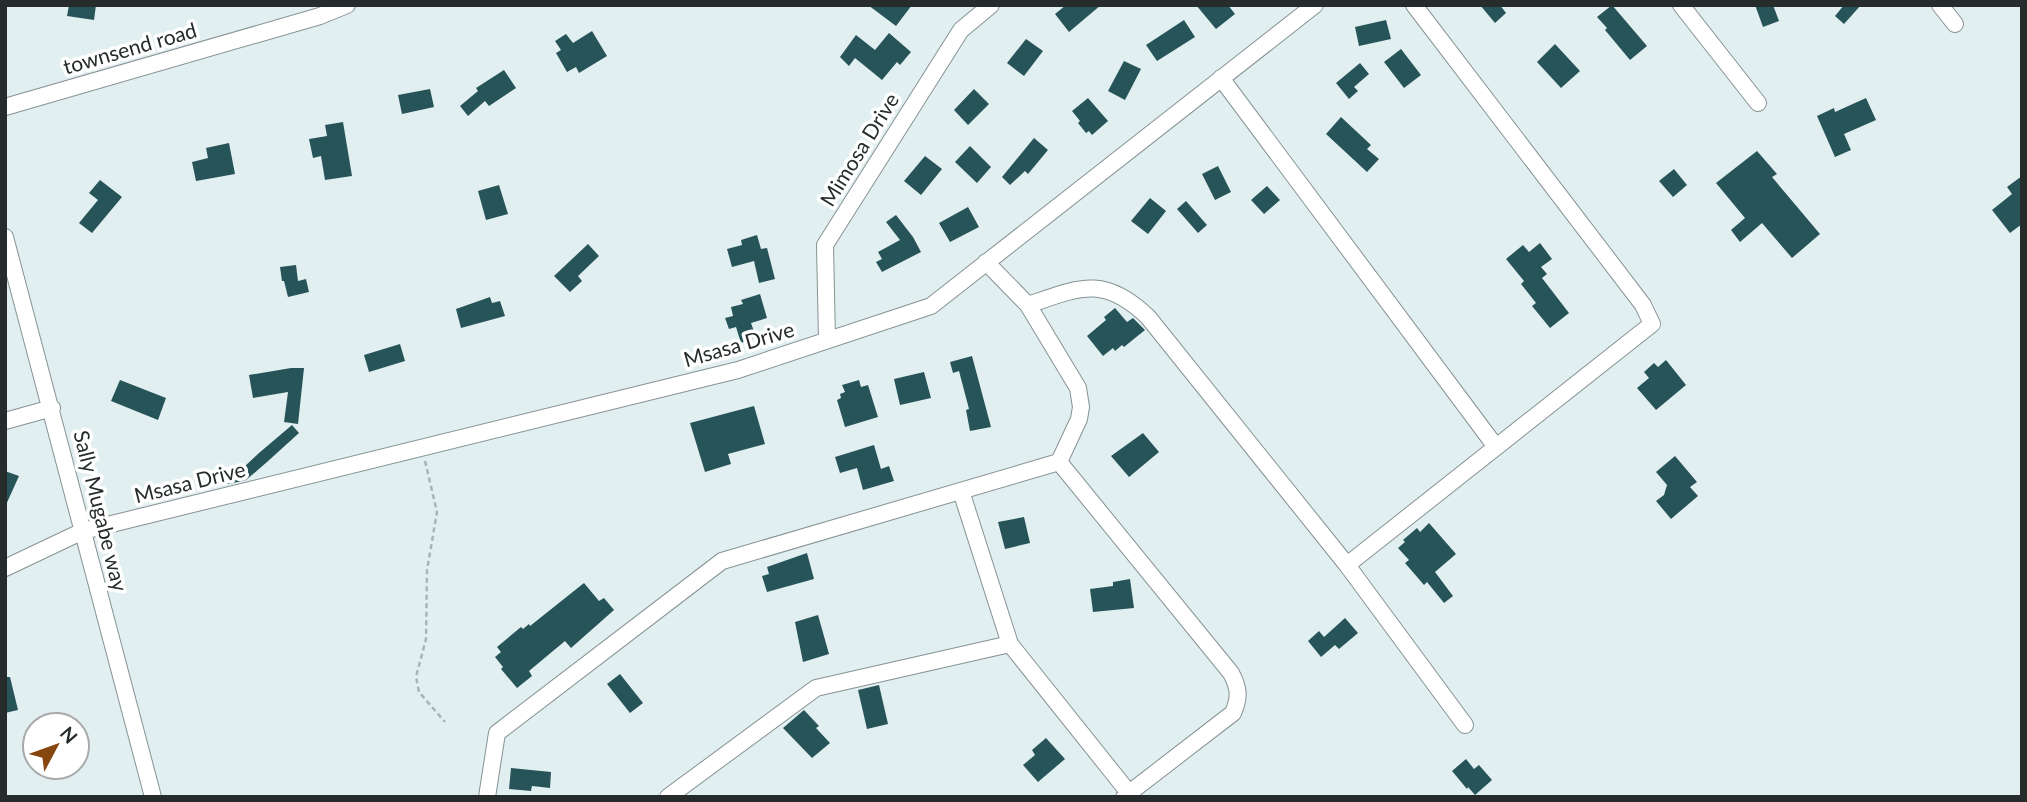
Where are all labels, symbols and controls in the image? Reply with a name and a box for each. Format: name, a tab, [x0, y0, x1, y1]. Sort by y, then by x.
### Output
street label: townsend road	[60, 17, 199, 79]
street label: Mimosa Drive	[814, 88, 903, 210]
street label: Msasa Drive	[680, 316, 797, 371]
street label: Sally Mugabe way	[69, 428, 134, 594]
street label: Msasa Drive	[131, 456, 248, 507]
north arrow	[21, 711, 91, 781]
text: N	[56, 721, 83, 748]

